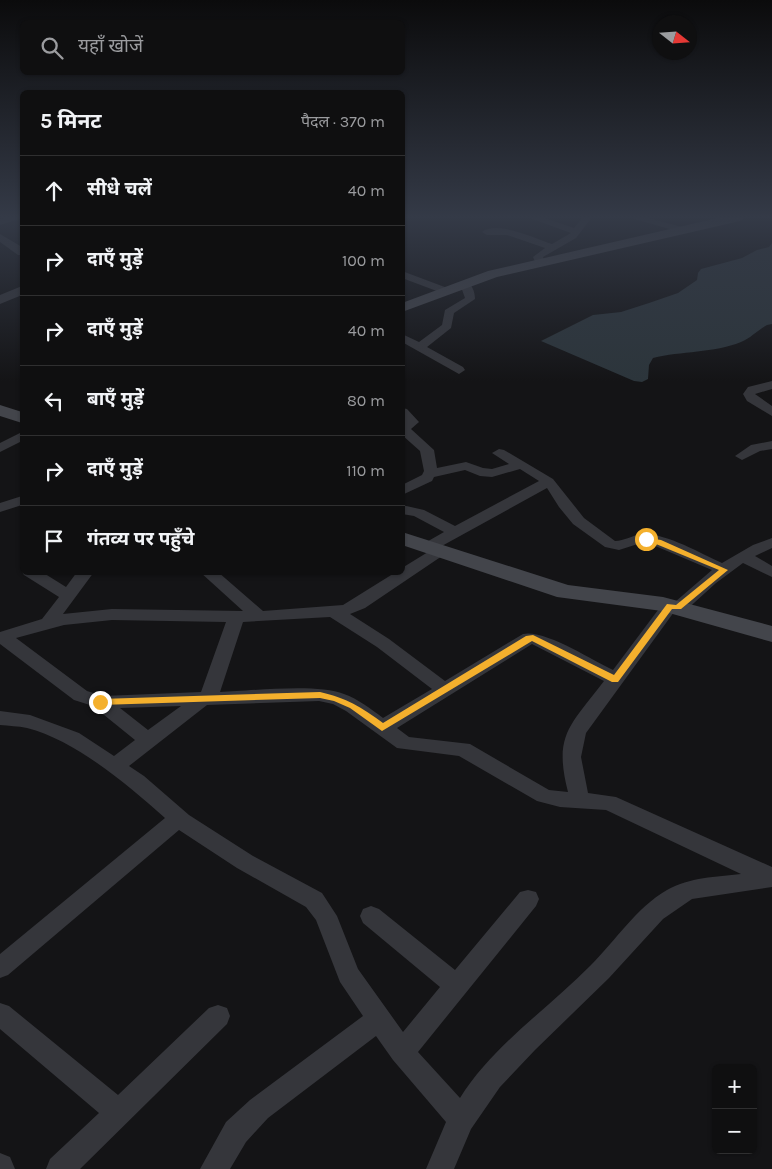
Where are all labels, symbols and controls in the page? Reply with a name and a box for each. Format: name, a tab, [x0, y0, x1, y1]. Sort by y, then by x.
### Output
north arrow	[652, 15, 697, 60]
search box	[20, 20, 405, 75]
icon: search	[38, 34, 66, 62]
text: यहाँ खोजें	[78, 35, 143, 57]
text: 5 मिनट	[40, 109, 102, 133]
text: पैदल · 370 m	[301, 112, 385, 131]
icon: ahead	[40, 177, 68, 205]
text: सीधे चलें	[87, 178, 152, 200]
text: 40 m	[348, 181, 385, 200]
icon: right	[40, 247, 68, 275]
text: दाएँ मुड़ें	[87, 248, 143, 270]
text: 100 m	[342, 251, 385, 270]
icon: right	[40, 317, 68, 345]
text: दाएँ मुड़ें	[87, 318, 143, 340]
text: 40 m	[348, 321, 385, 340]
icon: left	[40, 387, 68, 415]
text: बाएँ मुड़ें	[87, 388, 144, 410]
text: 80 m	[347, 391, 385, 410]
icon: right	[40, 457, 68, 485]
text: दाएँ मुड़ें	[87, 458, 143, 480]
text: 110 m	[346, 461, 385, 480]
icon: arrive	[40, 527, 68, 555]
text: गंतव्य पर पहुँचे	[87, 528, 194, 550]
route start	[635, 528, 658, 551]
route end	[89, 691, 112, 714]
map controls	[712, 1064, 757, 1154]
button: +	[712, 1064, 757, 1109]
button: −	[712, 1109, 757, 1154]

